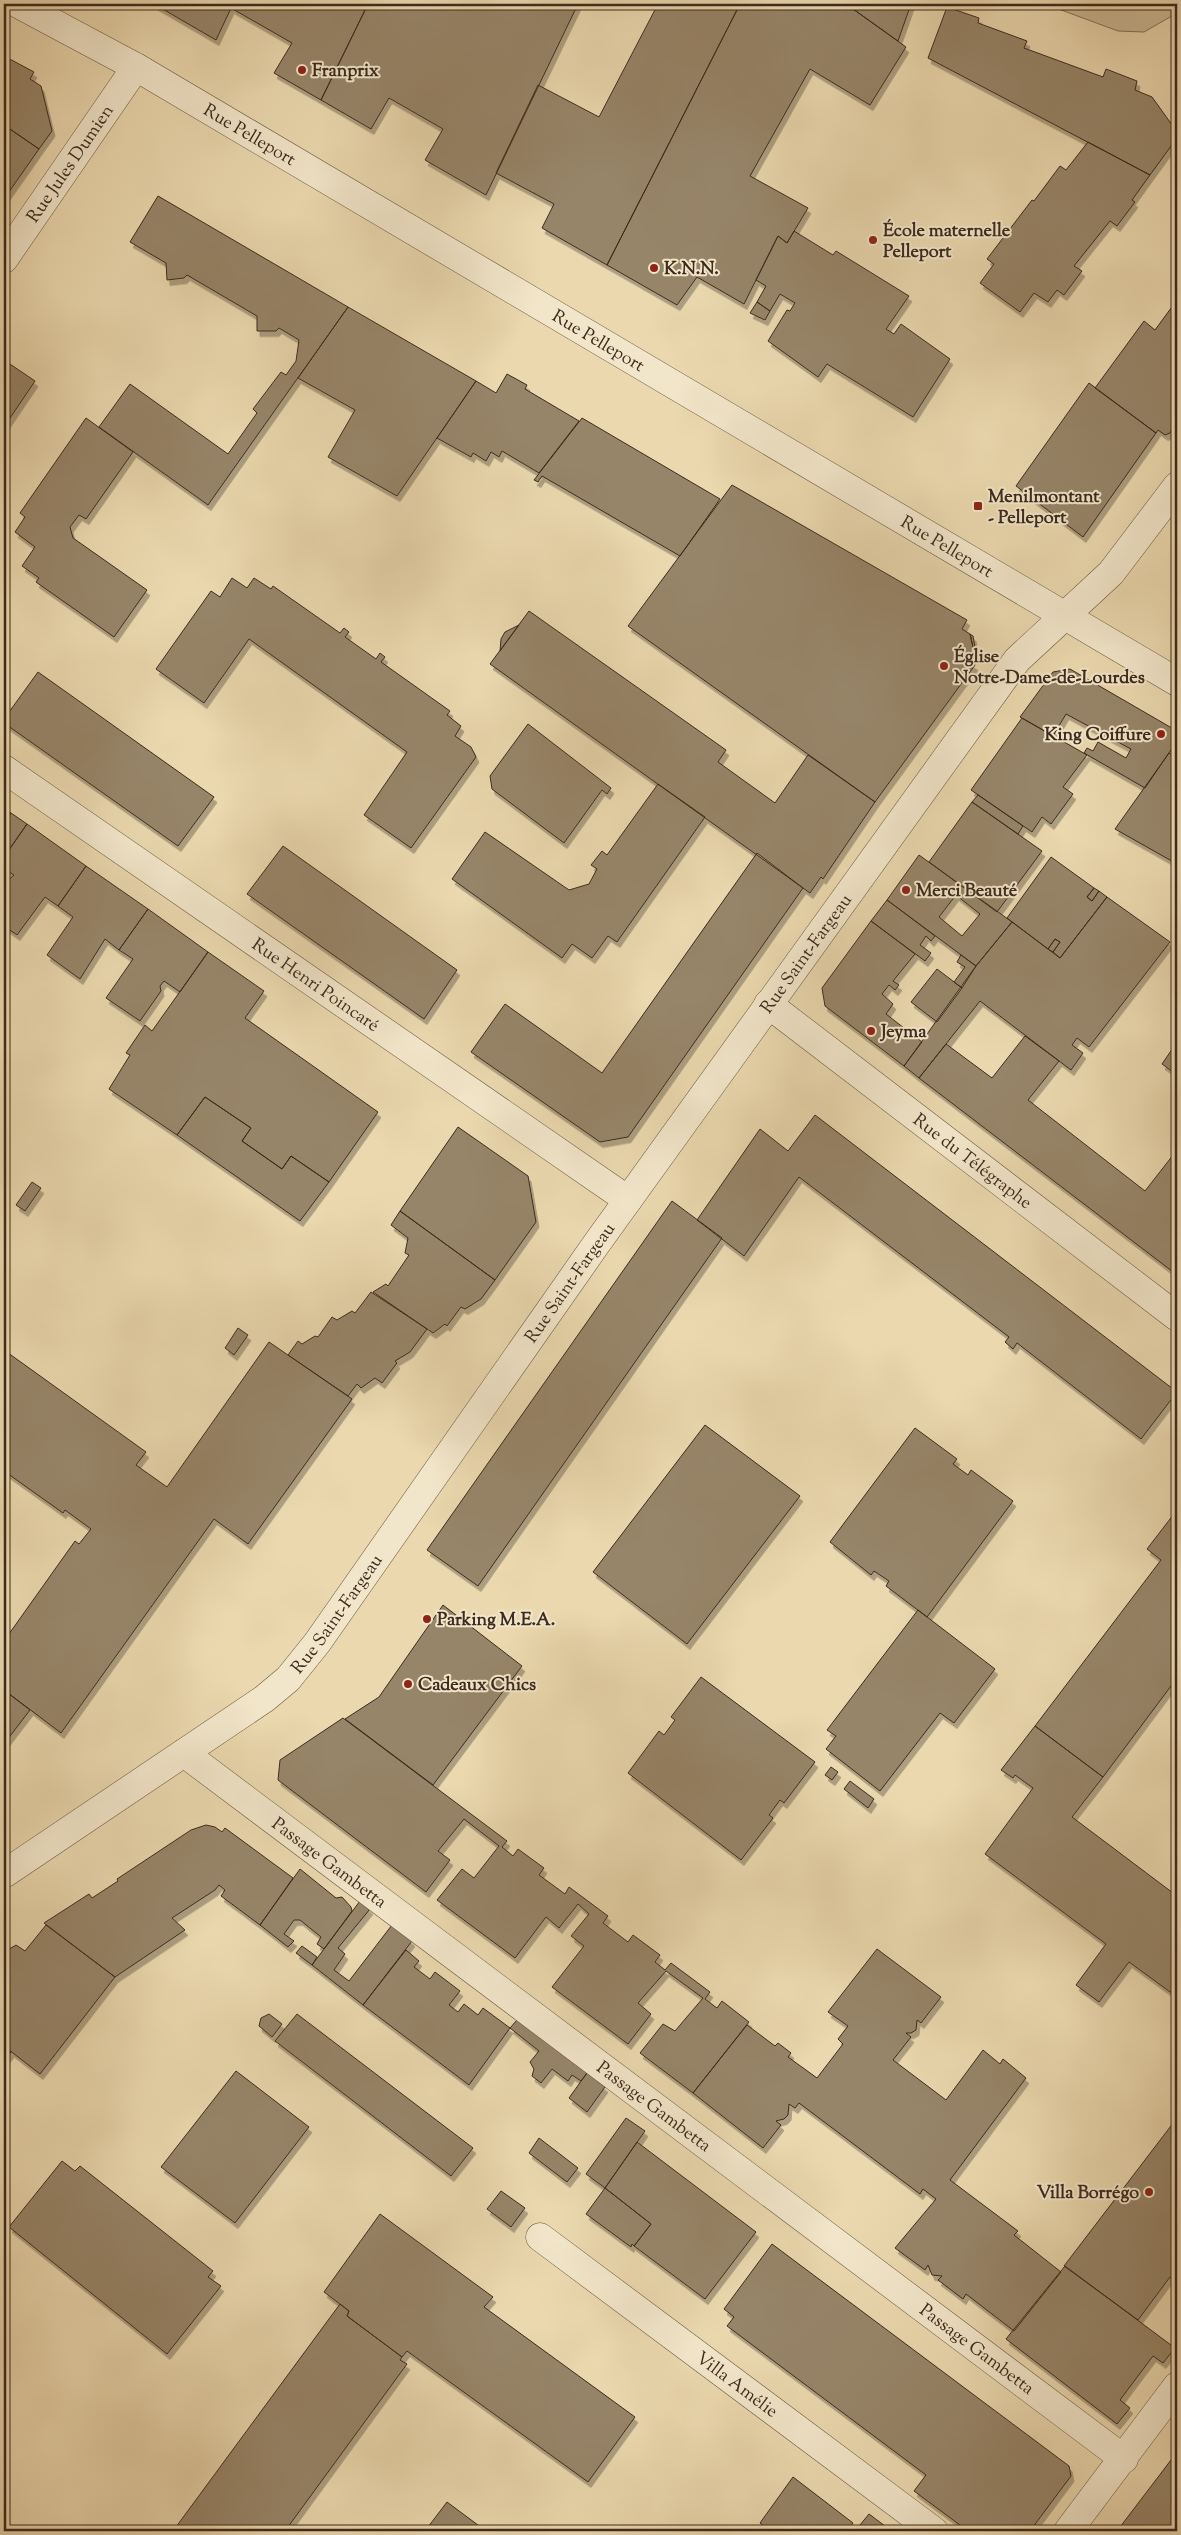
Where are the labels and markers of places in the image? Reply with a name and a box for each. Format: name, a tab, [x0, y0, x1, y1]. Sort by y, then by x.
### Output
place label: Franprix	[312, 59, 379, 85]
marker: Franprix	[296, 64, 308, 76]
place label: École maternelle Pelleport	[883, 218, 1011, 266]
marker: École maternelle Pelleport	[867, 234, 879, 246]
place label: K.N.N.	[664, 257, 719, 283]
marker: K.N.N.	[648, 262, 660, 274]
place label: Menilmontant - Pelleport	[988, 485, 1100, 532]
marker: Menilmontant - Pelleport	[972, 500, 984, 512]
place label: Église Notre-Dame-de-Lourdes	[954, 644, 1145, 692]
marker: Église Notre-Dame-de-Lourdes	[938, 660, 950, 672]
place label: King Coiffure	[1044, 723, 1152, 749]
marker: King Coiffure	[1155, 728, 1167, 740]
place label: Merci Beauté	[916, 879, 1018, 905]
marker: Merci Beauté	[900, 884, 912, 896]
place label: Jeyma	[879, 1020, 927, 1046]
marker: Jeyma	[865, 1025, 877, 1037]
place label: Parking M.E.A.	[437, 1608, 555, 1634]
marker: Parking M.E.A.	[421, 1613, 433, 1625]
place label: Cadeaux Chics	[418, 1673, 536, 1699]
marker: Cadeaux Chics	[402, 1678, 414, 1690]
place label: Villa Borrégo	[1037, 2181, 1139, 2207]
marker: Villa Borrégo	[1143, 2186, 1155, 2198]

